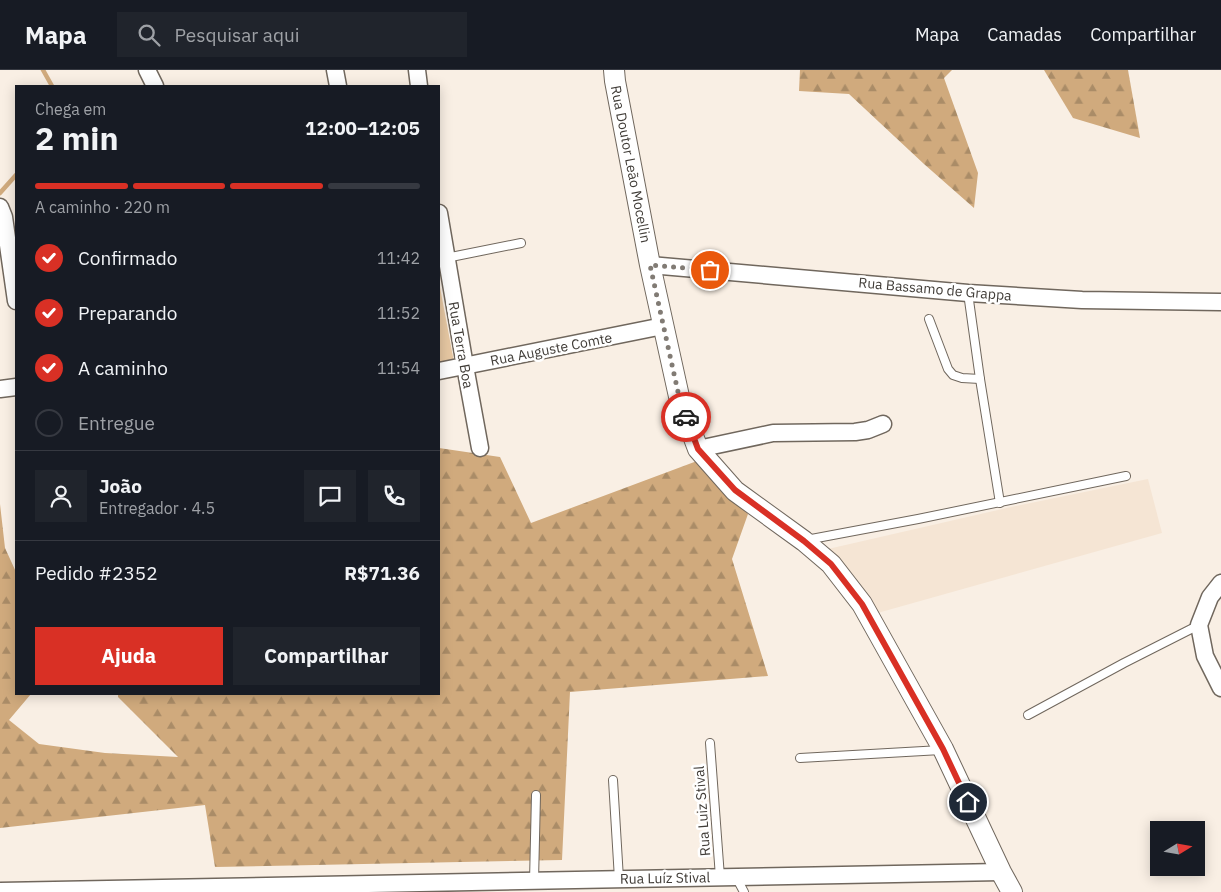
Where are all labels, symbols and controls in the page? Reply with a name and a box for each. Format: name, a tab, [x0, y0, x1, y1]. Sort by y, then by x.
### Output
search box	[117, 12, 467, 57]
text: Mapa	[25, 19, 87, 51]
icon: search	[135, 21, 163, 49]
text: Pesquisar aqui	[175, 23, 300, 47]
text: Mapa	[915, 23, 959, 46]
text: Camadas	[987, 23, 1062, 46]
text: Compartilhar	[1090, 23, 1196, 46]
street label: Rua Doutor Leão Mocellin	[607, 84, 655, 244]
text: Chega em	[35, 99, 106, 119]
text: 12:00–12:05	[305, 116, 420, 140]
text: 2 min	[35, 117, 119, 159]
text: A caminho · 220 m	[35, 197, 170, 217]
icon: check	[35, 244, 63, 272]
text: Confirmado	[78, 246, 177, 270]
text: 11:42	[377, 248, 420, 268]
pin	[689, 249, 731, 291]
icon: bag	[696, 256, 724, 284]
street label: Rua Bassamo de Grappa	[858, 273, 1013, 305]
icon: check	[35, 299, 63, 327]
street label: Rua Terra Boa	[445, 300, 478, 390]
text: Preparando	[78, 301, 177, 325]
text: 11:52	[377, 303, 420, 323]
street label: Rua Auguste Comte	[489, 328, 614, 370]
icon: check	[35, 354, 63, 382]
text: A caminho	[78, 356, 168, 380]
text: 11:54	[377, 358, 420, 378]
courier	[661, 392, 711, 442]
icon: car	[672, 403, 700, 431]
text: Entregue	[78, 411, 155, 435]
button: person	[35, 470, 87, 522]
button: chat	[304, 470, 356, 522]
button: phone	[368, 470, 420, 522]
text: João	[99, 474, 142, 498]
text: Entregador · 4.5	[99, 498, 215, 518]
text: Pedido #2352	[35, 561, 158, 585]
text: R$71.36	[344, 561, 420, 585]
button: Ajuda	[35, 627, 223, 685]
button: Compartilhar	[233, 627, 420, 685]
street label: Rua Luiz Stival	[690, 765, 714, 857]
pin	[947, 781, 989, 823]
icon: home	[954, 788, 982, 816]
north arrow	[1150, 821, 1205, 876]
map controls	[1150, 821, 1205, 876]
street label: Rua Luíz Stival	[620, 868, 711, 888]

